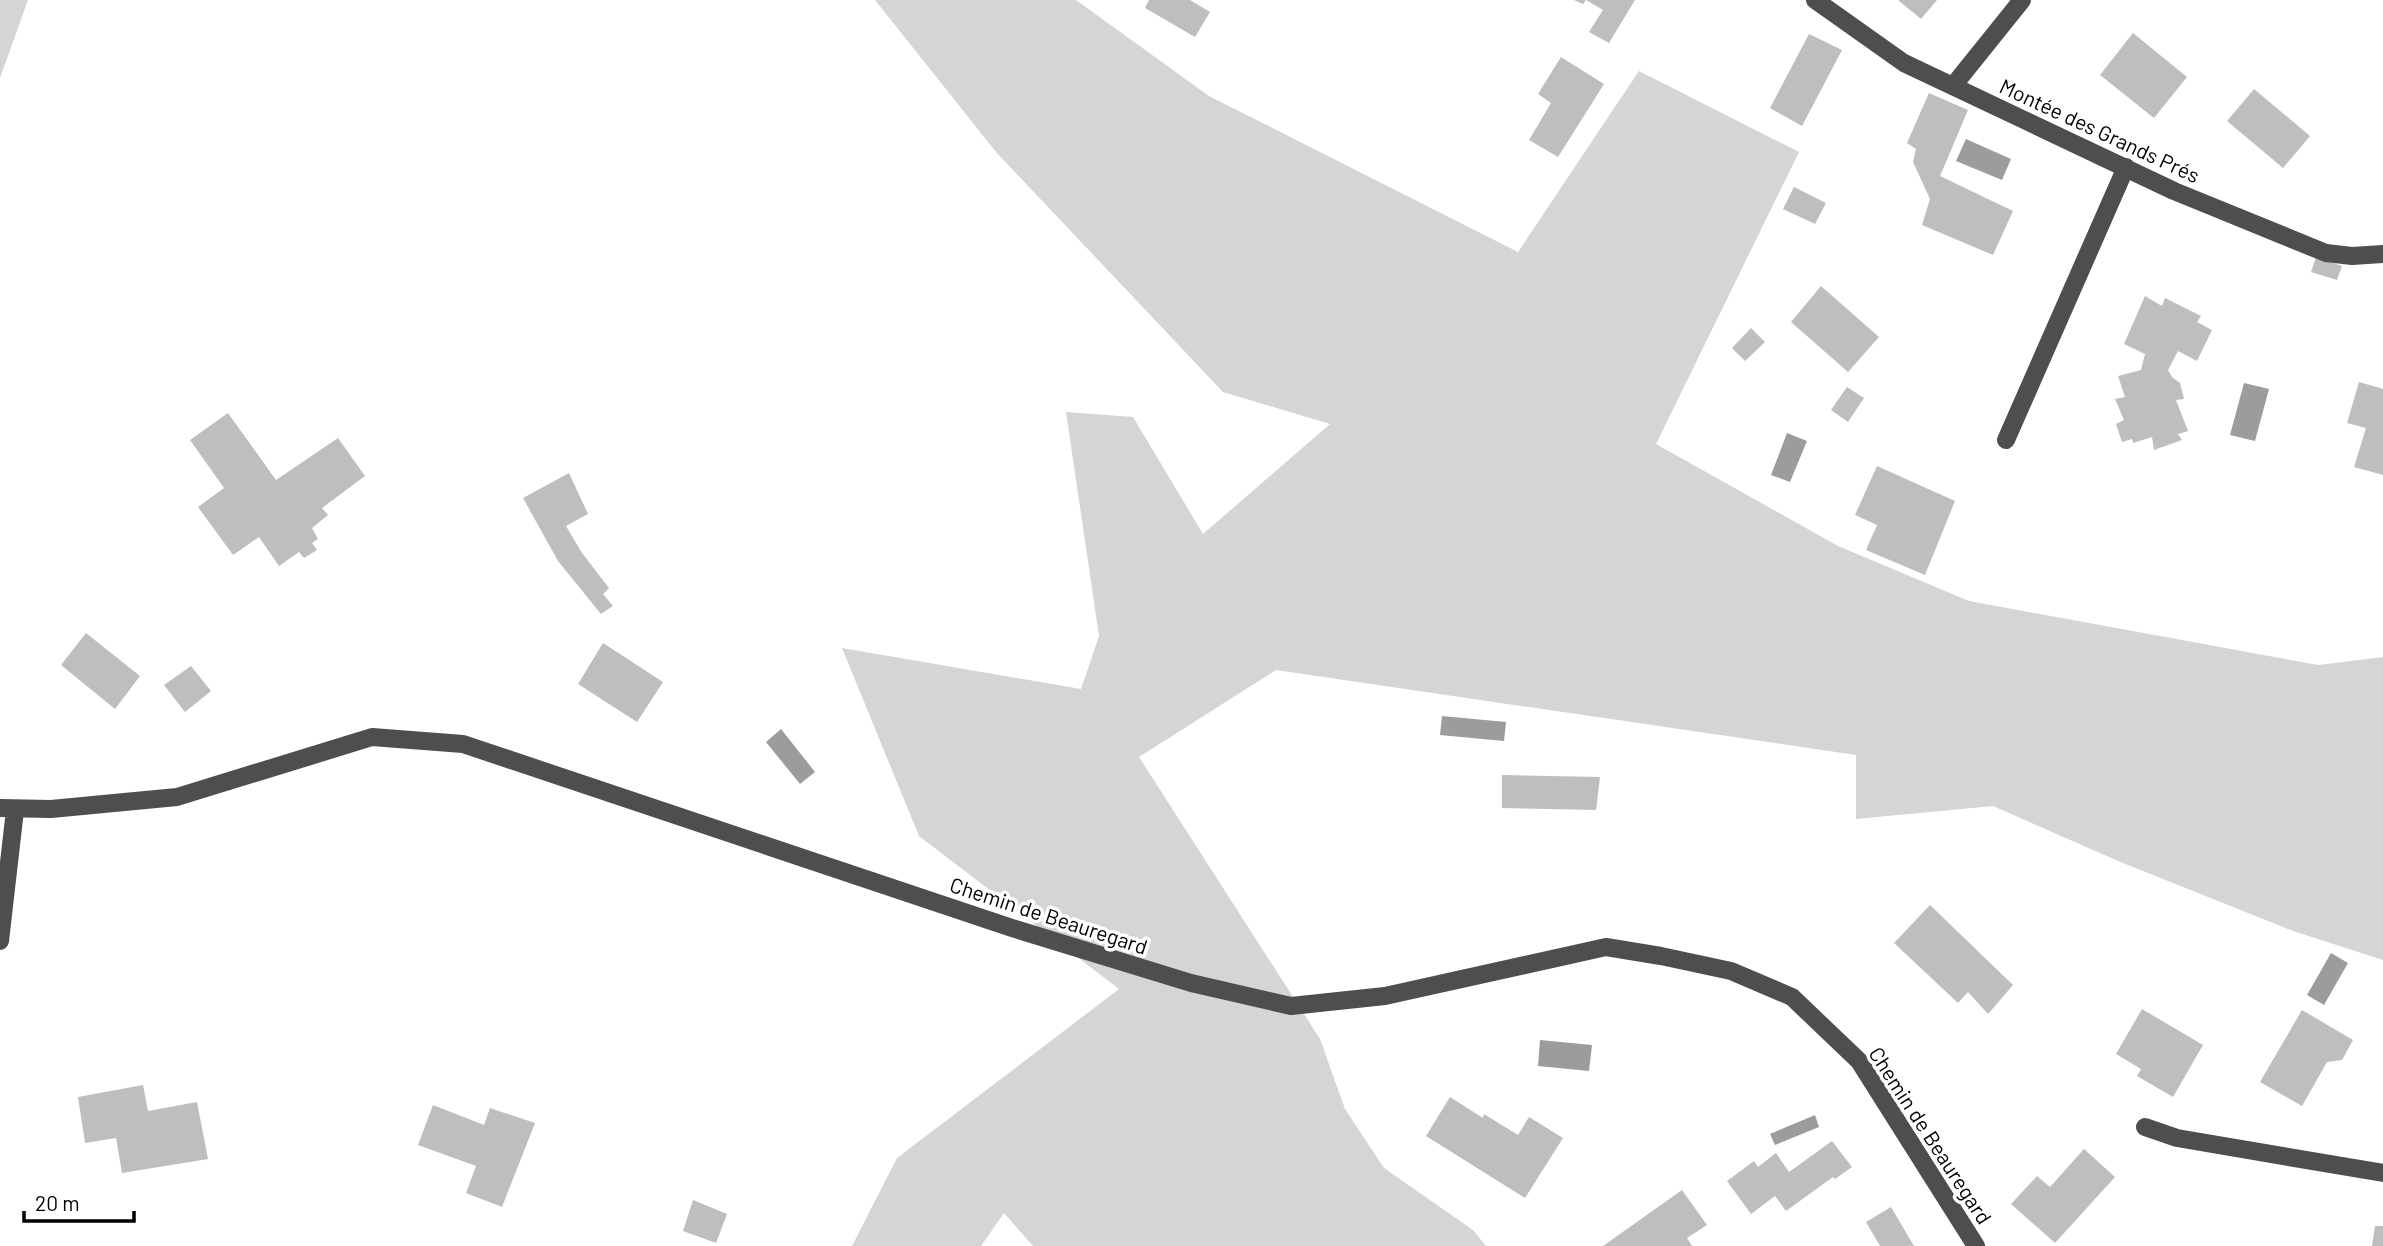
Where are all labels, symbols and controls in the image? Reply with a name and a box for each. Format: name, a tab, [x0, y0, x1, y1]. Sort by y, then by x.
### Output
street label: Montée des Grands Prés	[1996, 73, 2204, 187]
street label: Chemin de Beauregard	[947, 871, 1151, 959]
street label: Chemin de Beauregard	[1864, 1042, 1998, 1228]
scale bar	[24, 1180, 135, 1224]
text: 20 m	[35, 1190, 80, 1215]

